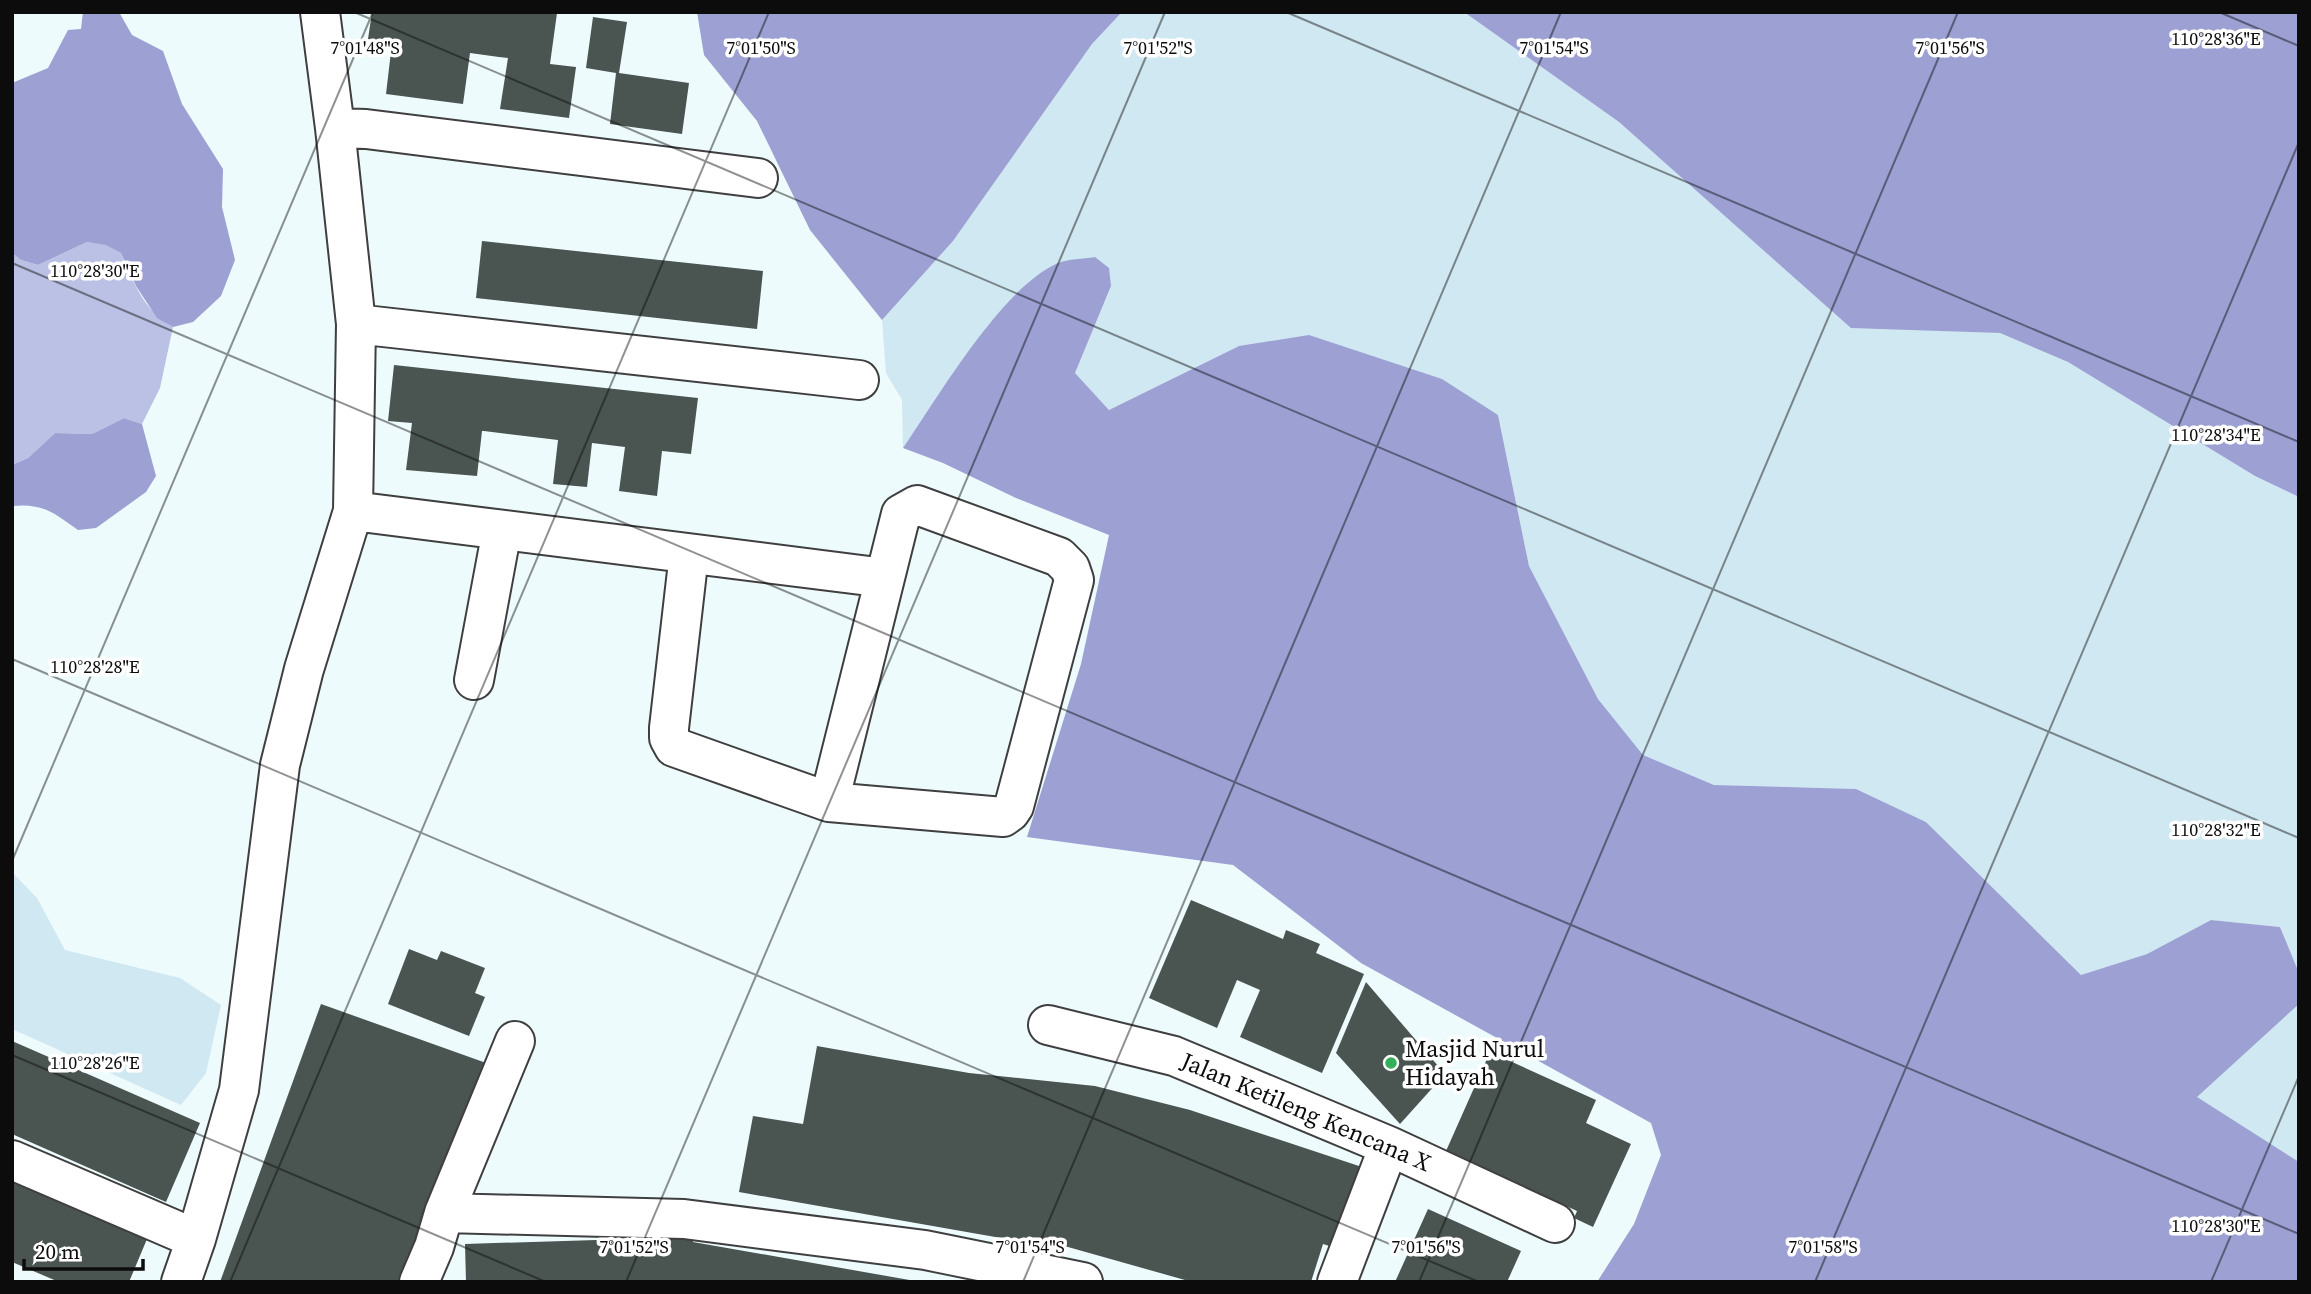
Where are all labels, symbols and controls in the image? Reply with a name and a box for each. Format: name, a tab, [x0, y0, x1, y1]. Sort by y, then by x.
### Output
text: 110°28'36"E	[2171, 26, 2261, 51]
text: 7°01'48"S	[330, 35, 400, 60]
text: 7°01'50"S	[726, 35, 796, 60]
text: 7°01'52"S	[1123, 35, 1193, 60]
text: 7°01'54"S	[1519, 35, 1589, 60]
text: 7°01'56"S	[1915, 35, 1985, 60]
text: 110°28'30"E	[50, 258, 140, 283]
text: 110°28'34"E	[2171, 422, 2261, 447]
text: 110°28'28"E	[50, 654, 140, 679]
text: 110°28'32"E	[2171, 817, 2261, 842]
place label: Masjid Nurul Hidayah	[1405, 1032, 1544, 1093]
street label: Jalan Ketileng Kencana X	[1175, 1044, 1437, 1179]
text: 110°28'26"E	[50, 1050, 140, 1075]
marker: Masjid Nurul Hidayah	[1383, 1055, 1399, 1071]
text: 110°28'30"E	[2171, 1213, 2261, 1238]
scale bar	[24, 1228, 144, 1272]
text: 7°01'52"S	[599, 1234, 669, 1259]
text: 7°01'54"S	[995, 1234, 1065, 1259]
text: 7°01'56"S	[1391, 1234, 1461, 1259]
text: 7°01'58"S	[1788, 1234, 1858, 1259]
text: 20 m	[35, 1237, 80, 1266]

